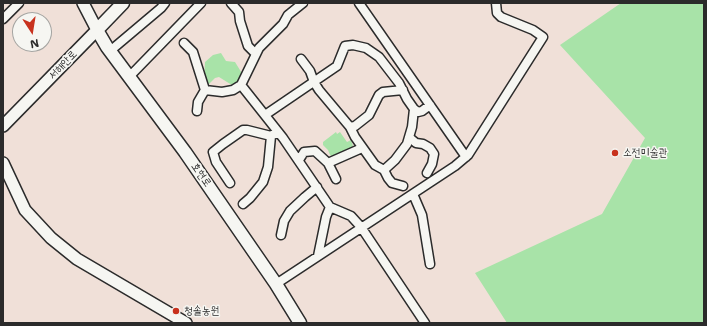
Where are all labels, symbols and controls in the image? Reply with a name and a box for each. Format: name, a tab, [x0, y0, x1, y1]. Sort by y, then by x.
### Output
north arrow	[12, 12, 52, 52]
text: N	[29, 35, 40, 51]
street label: 서해안로	[46, 48, 80, 82]
place label: 소전미술관	[623, 146, 667, 160]
marker: 소전미술관	[610, 148, 620, 158]
street label: 호현로	[188, 160, 214, 190]
place label: 청솔농원	[184, 304, 219, 318]
marker: 청솔농원	[171, 306, 181, 316]

